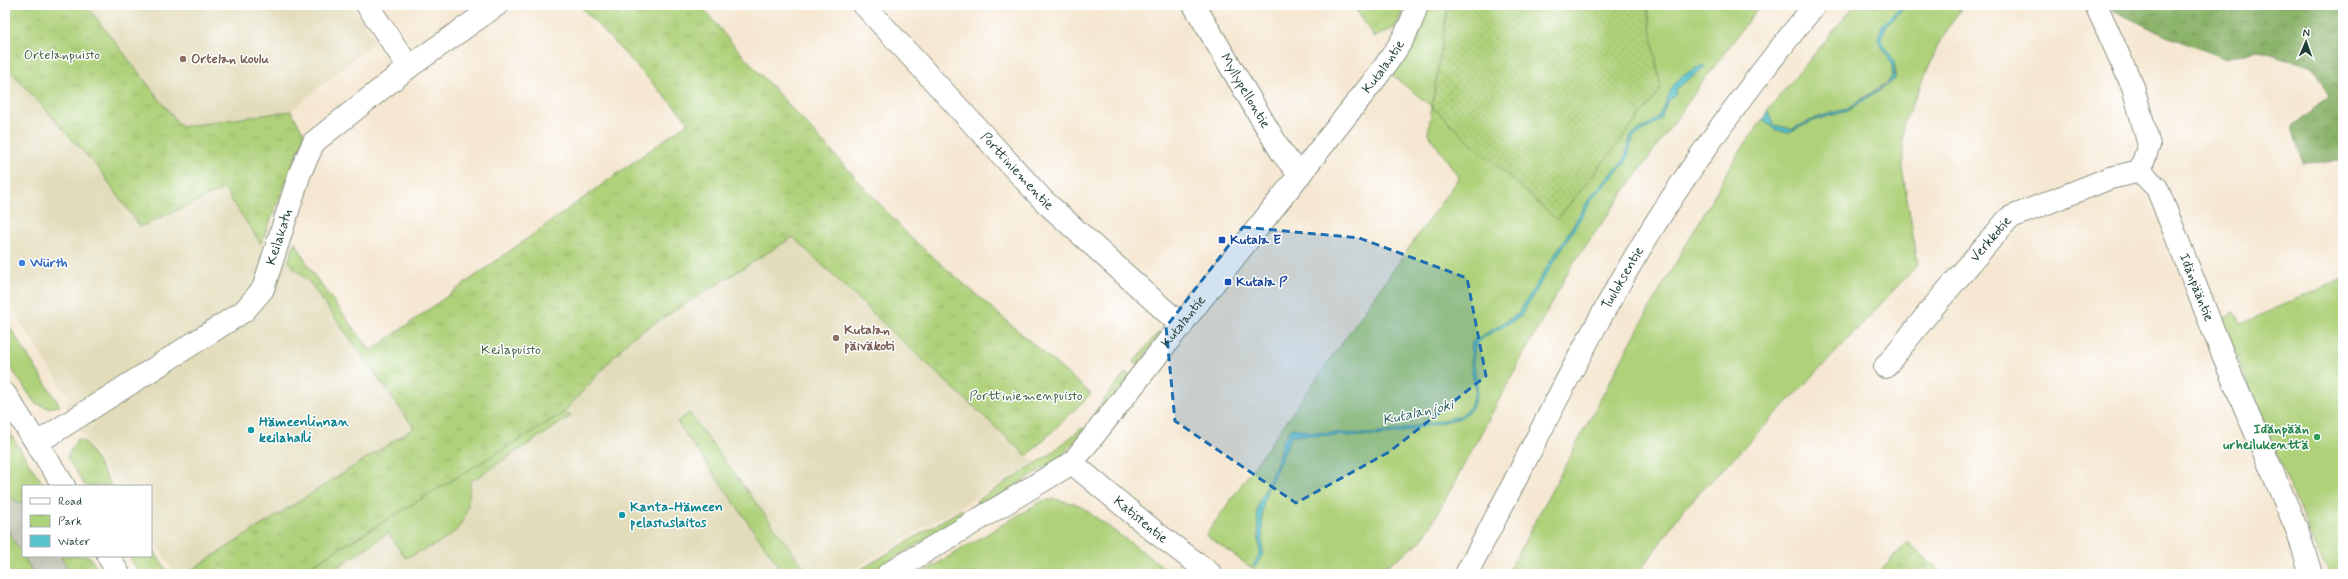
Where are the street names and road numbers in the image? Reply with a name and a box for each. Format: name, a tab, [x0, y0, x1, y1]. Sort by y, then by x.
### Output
street label: Kutalantie	[1358, 36, 1409, 97]
street label: Myllypellontie	[1216, 50, 1274, 132]
street label: Porttiniementie	[976, 129, 1057, 214]
street label: Keilakatu	[262, 206, 297, 267]
street label: Verkkotie	[1966, 212, 2016, 266]
street label: Tuuloksentie	[1598, 243, 1648, 313]
street label: Idänpääntie	[2175, 251, 2218, 324]
street label: Kutalantie	[1157, 292, 1210, 352]
street label: Katistentie	[1110, 492, 1171, 547]

